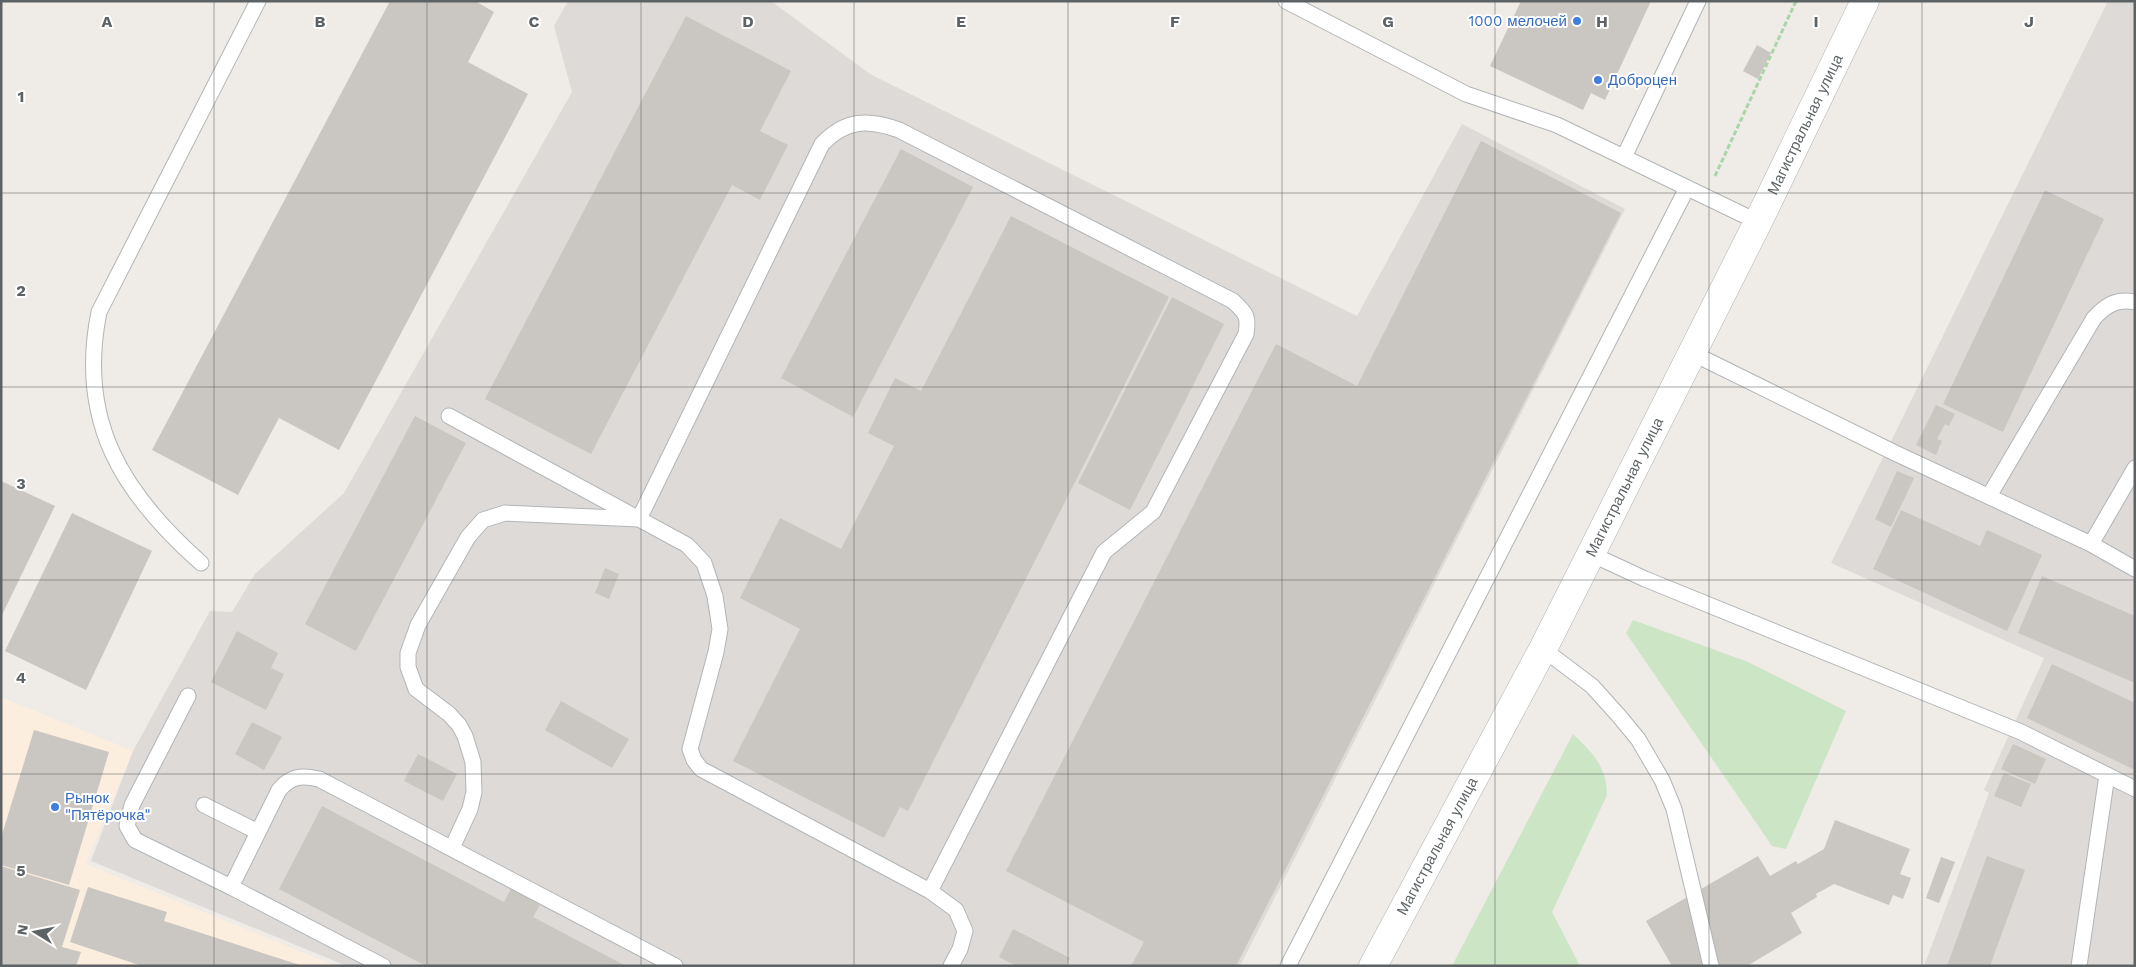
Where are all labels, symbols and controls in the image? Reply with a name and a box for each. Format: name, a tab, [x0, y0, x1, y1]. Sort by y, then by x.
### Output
text: A	[102, 12, 113, 31]
text: B	[315, 12, 326, 31]
text: C	[529, 12, 540, 31]
text: D	[742, 12, 754, 31]
text: E	[956, 12, 966, 31]
text: F	[1170, 12, 1180, 31]
text: G	[1382, 12, 1394, 31]
place label: 1000 мелочей	[1468, 12, 1567, 30]
text: H	[1596, 12, 1608, 31]
text: I	[1813, 12, 1819, 31]
text: J	[2024, 12, 2034, 31]
marker: 1000 мелочей	[1571, 15, 1583, 27]
street label: Магистральная улица	[1764, 51, 1847, 198]
place label: Доброцен	[1608, 71, 1677, 89]
marker: Доброцен	[1592, 74, 1604, 86]
text: 1	[18, 87, 24, 106]
text: 2	[16, 281, 26, 300]
street label: Магистральная улица	[1582, 414, 1667, 560]
text: 3	[16, 474, 26, 493]
text: 4	[16, 668, 26, 687]
street label: Магистральная улица	[1393, 774, 1482, 918]
place label: Рынок "Пятёрочка"	[65, 789, 151, 824]
marker: Рынок "Пятёрочка"	[49, 801, 61, 813]
text: 5	[16, 861, 26, 880]
north arrow	[10, 907, 60, 957]
text: N	[13, 923, 31, 936]

